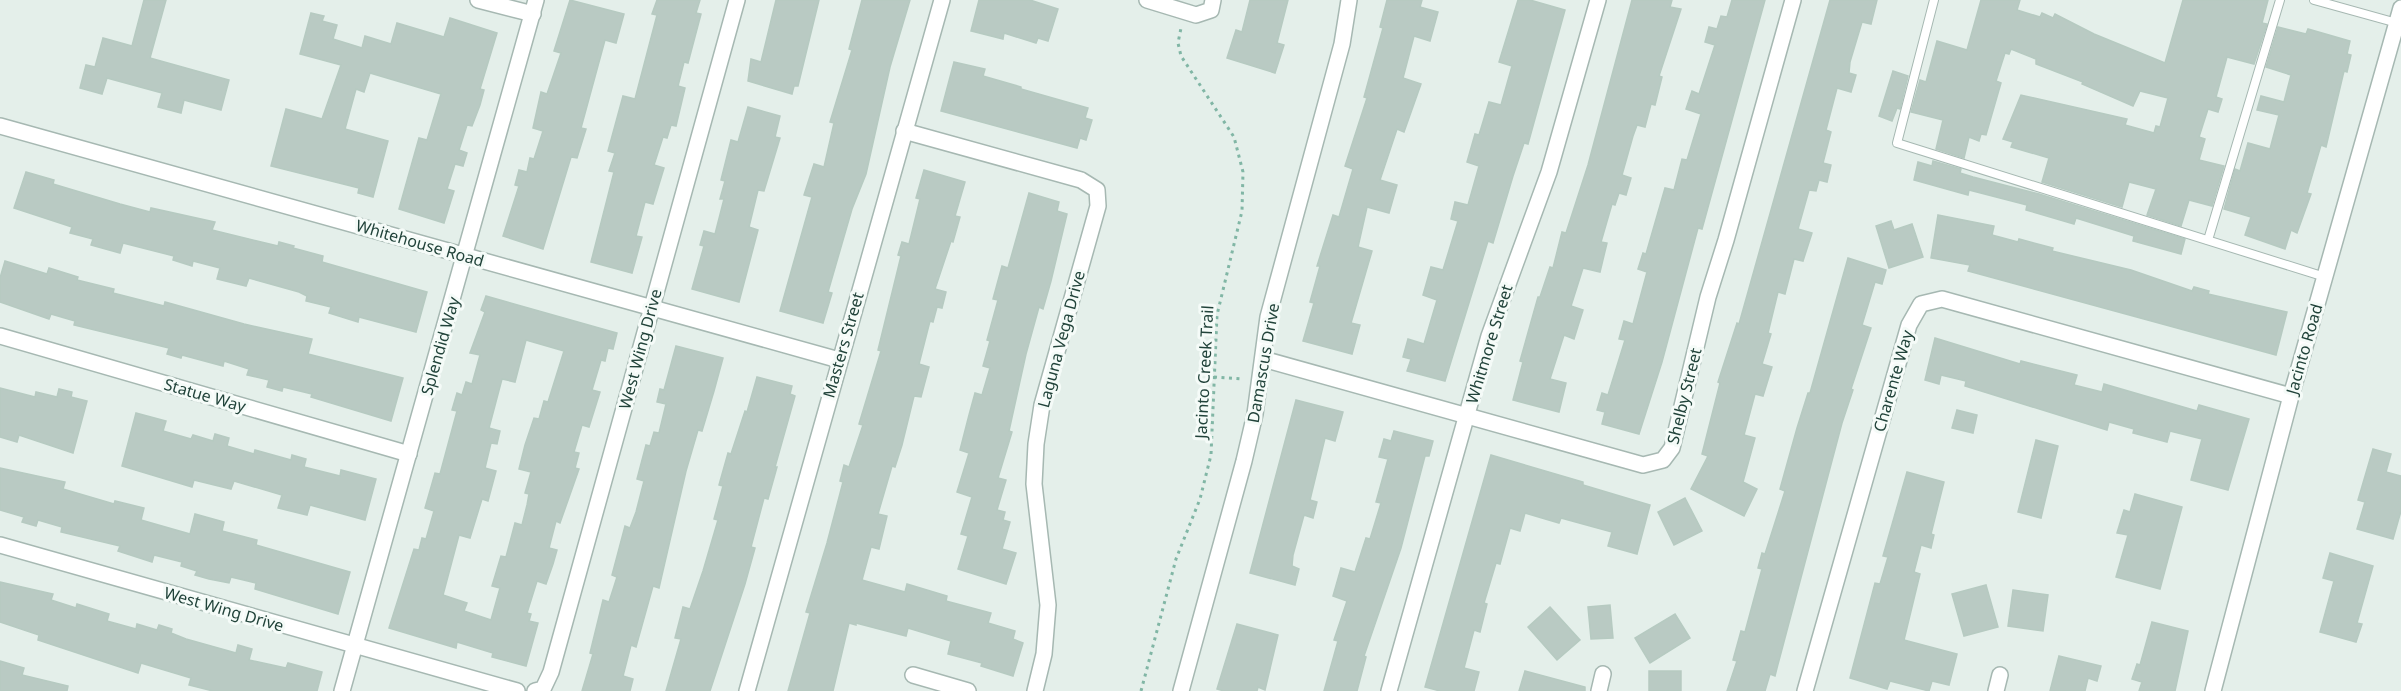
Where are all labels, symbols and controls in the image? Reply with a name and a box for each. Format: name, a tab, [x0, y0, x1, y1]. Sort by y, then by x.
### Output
street label: Whitehouse Road	[353, 214, 487, 272]
street label: Laguna Vega Drive	[1032, 268, 1090, 410]
street label: Whitmore Street	[1460, 282, 1518, 406]
street label: West Wing Drive	[613, 286, 667, 412]
street label: Masters Street	[817, 289, 869, 400]
street label: Splendid Way	[415, 293, 465, 398]
street label: Damascus Drive	[1242, 301, 1284, 425]
street label: Jacinto Road	[2280, 301, 2327, 399]
street label: Jacinto Creek Trail	[1189, 305, 1218, 441]
street label: Charente Way	[1868, 327, 1918, 434]
street label: Shelby Street	[1661, 345, 1707, 446]
street label: Statue Way	[162, 373, 249, 417]
street label: West Wing Drive	[162, 581, 286, 637]

